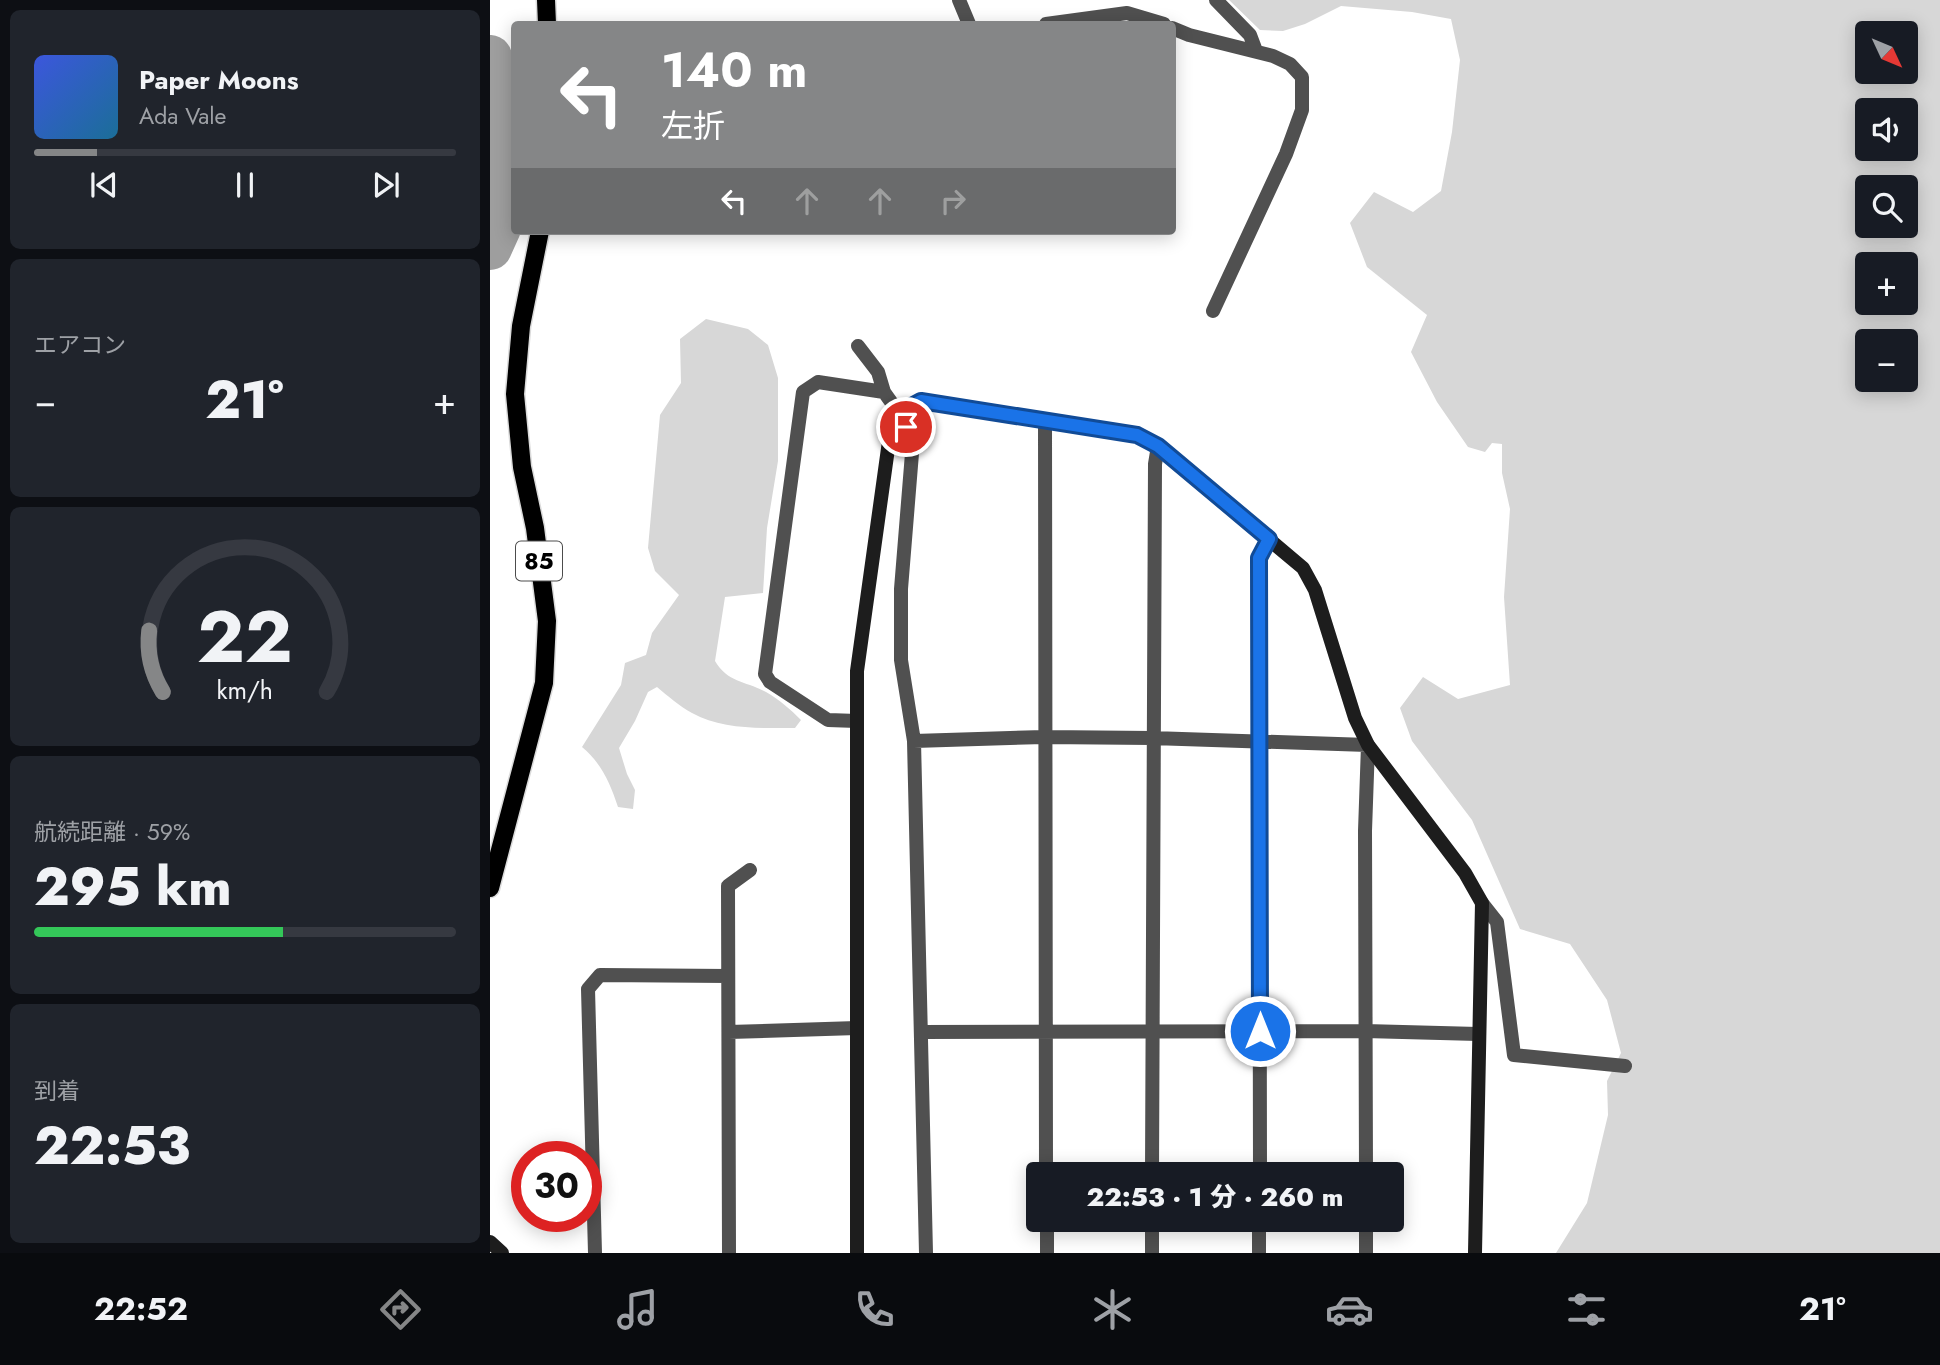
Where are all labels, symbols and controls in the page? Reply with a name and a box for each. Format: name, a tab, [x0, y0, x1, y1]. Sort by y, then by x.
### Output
north arrow	[1855, 21, 1918, 84]
map controls	[1855, 21, 1918, 392]
text: 140 m	[661, 35, 807, 105]
icon: left	[546, 49, 637, 140]
text: Paper Moons	[139, 61, 299, 99]
button: sound	[1855, 98, 1918, 161]
text: Ada Vale	[139, 99, 226, 133]
text: 左折	[661, 103, 725, 149]
icon: previous	[85, 166, 123, 204]
icon: pause	[226, 166, 264, 204]
icon: next	[367, 166, 405, 204]
button: search	[1855, 175, 1918, 238]
icon: left	[715, 182, 753, 220]
icon: ahead	[788, 182, 826, 220]
icon: ahead	[861, 182, 899, 220]
icon: right	[934, 182, 972, 220]
button: +	[1855, 252, 1918, 315]
text: エアコン	[34, 328, 126, 362]
button: −	[1855, 329, 1918, 392]
text: 21°	[205, 362, 284, 438]
text: −	[34, 373, 56, 428]
text: +	[433, 373, 456, 428]
pin	[876, 397, 936, 457]
icon: arrive	[887, 408, 925, 446]
road number: 85	[516, 541, 562, 580]
text: 22	[197, 585, 293, 690]
text: km/h	[217, 672, 273, 708]
text: 航続距離 · 59%	[34, 815, 190, 849]
text: 295 km	[34, 849, 232, 925]
position arrow	[1223, 994, 1297, 1068]
text: 到着	[34, 1074, 80, 1108]
text: 22:53	[34, 1108, 190, 1184]
speed limit sign: 30	[511, 1141, 602, 1232]
text: 22:53 · 1 分 · 260 m	[1087, 1178, 1343, 1216]
icon: directions	[376, 1285, 425, 1334]
icon: music	[613, 1285, 662, 1334]
icon: phone	[850, 1285, 899, 1334]
icon: climate	[1088, 1285, 1137, 1334]
icon: car	[1325, 1285, 1374, 1334]
icon: filters	[1562, 1285, 1611, 1334]
text: 22:52	[94, 1286, 188, 1332]
text: 21°	[1799, 1286, 1846, 1332]

